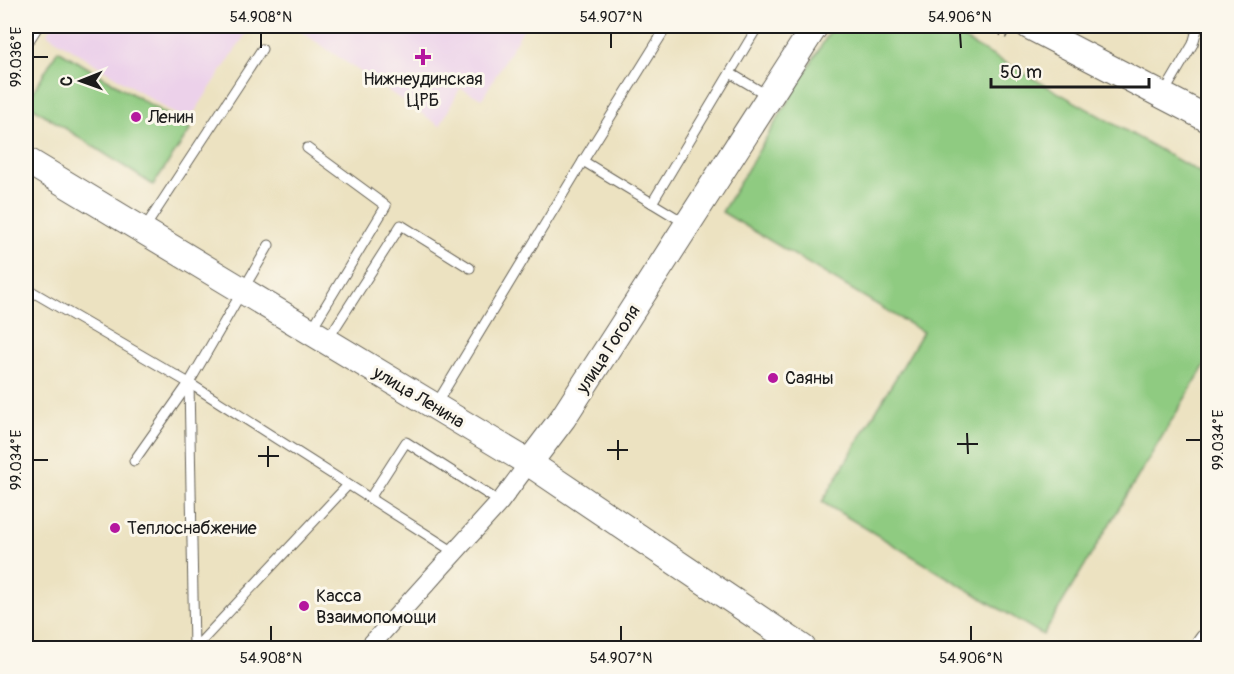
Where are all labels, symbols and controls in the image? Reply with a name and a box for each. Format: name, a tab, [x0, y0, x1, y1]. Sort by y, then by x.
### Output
text: 54.908°N	[230, 8, 292, 27]
text: 54.907°N	[580, 8, 642, 27]
text: 54.906°N	[928, 8, 992, 27]
text: 99.036°E	[7, 27, 26, 87]
marker: Нижнеудинская ЦРБ	[414, 48, 432, 66]
north arrow	[51, 51, 111, 111]
scale bar	[991, 51, 1148, 89]
text: 50 m	[1000, 61, 1042, 84]
place label: Нижнеудинская ЦРБ	[363, 68, 483, 112]
text: С	[57, 76, 77, 86]
place label: Ленин	[147, 106, 194, 129]
marker: Ленин	[129, 110, 143, 124]
street label: улица Гоголя	[571, 301, 646, 399]
street label: улица Ленина	[368, 361, 469, 434]
place label: Саяны	[785, 367, 834, 390]
marker: Саяны	[766, 371, 780, 385]
text: 99.034°E	[1209, 410, 1228, 470]
text: 99.034°E	[7, 430, 26, 490]
place label: Теплоснабжение	[127, 517, 257, 540]
marker: Теплоснабжение	[108, 521, 122, 535]
place label: Касса Взаимопомощи	[316, 585, 436, 629]
marker: Касса Взаимопомощи	[297, 599, 311, 613]
text: 54.908°N	[240, 649, 302, 668]
text: 54.907°N	[590, 649, 652, 668]
text: 54.906°N	[939, 649, 1003, 668]

